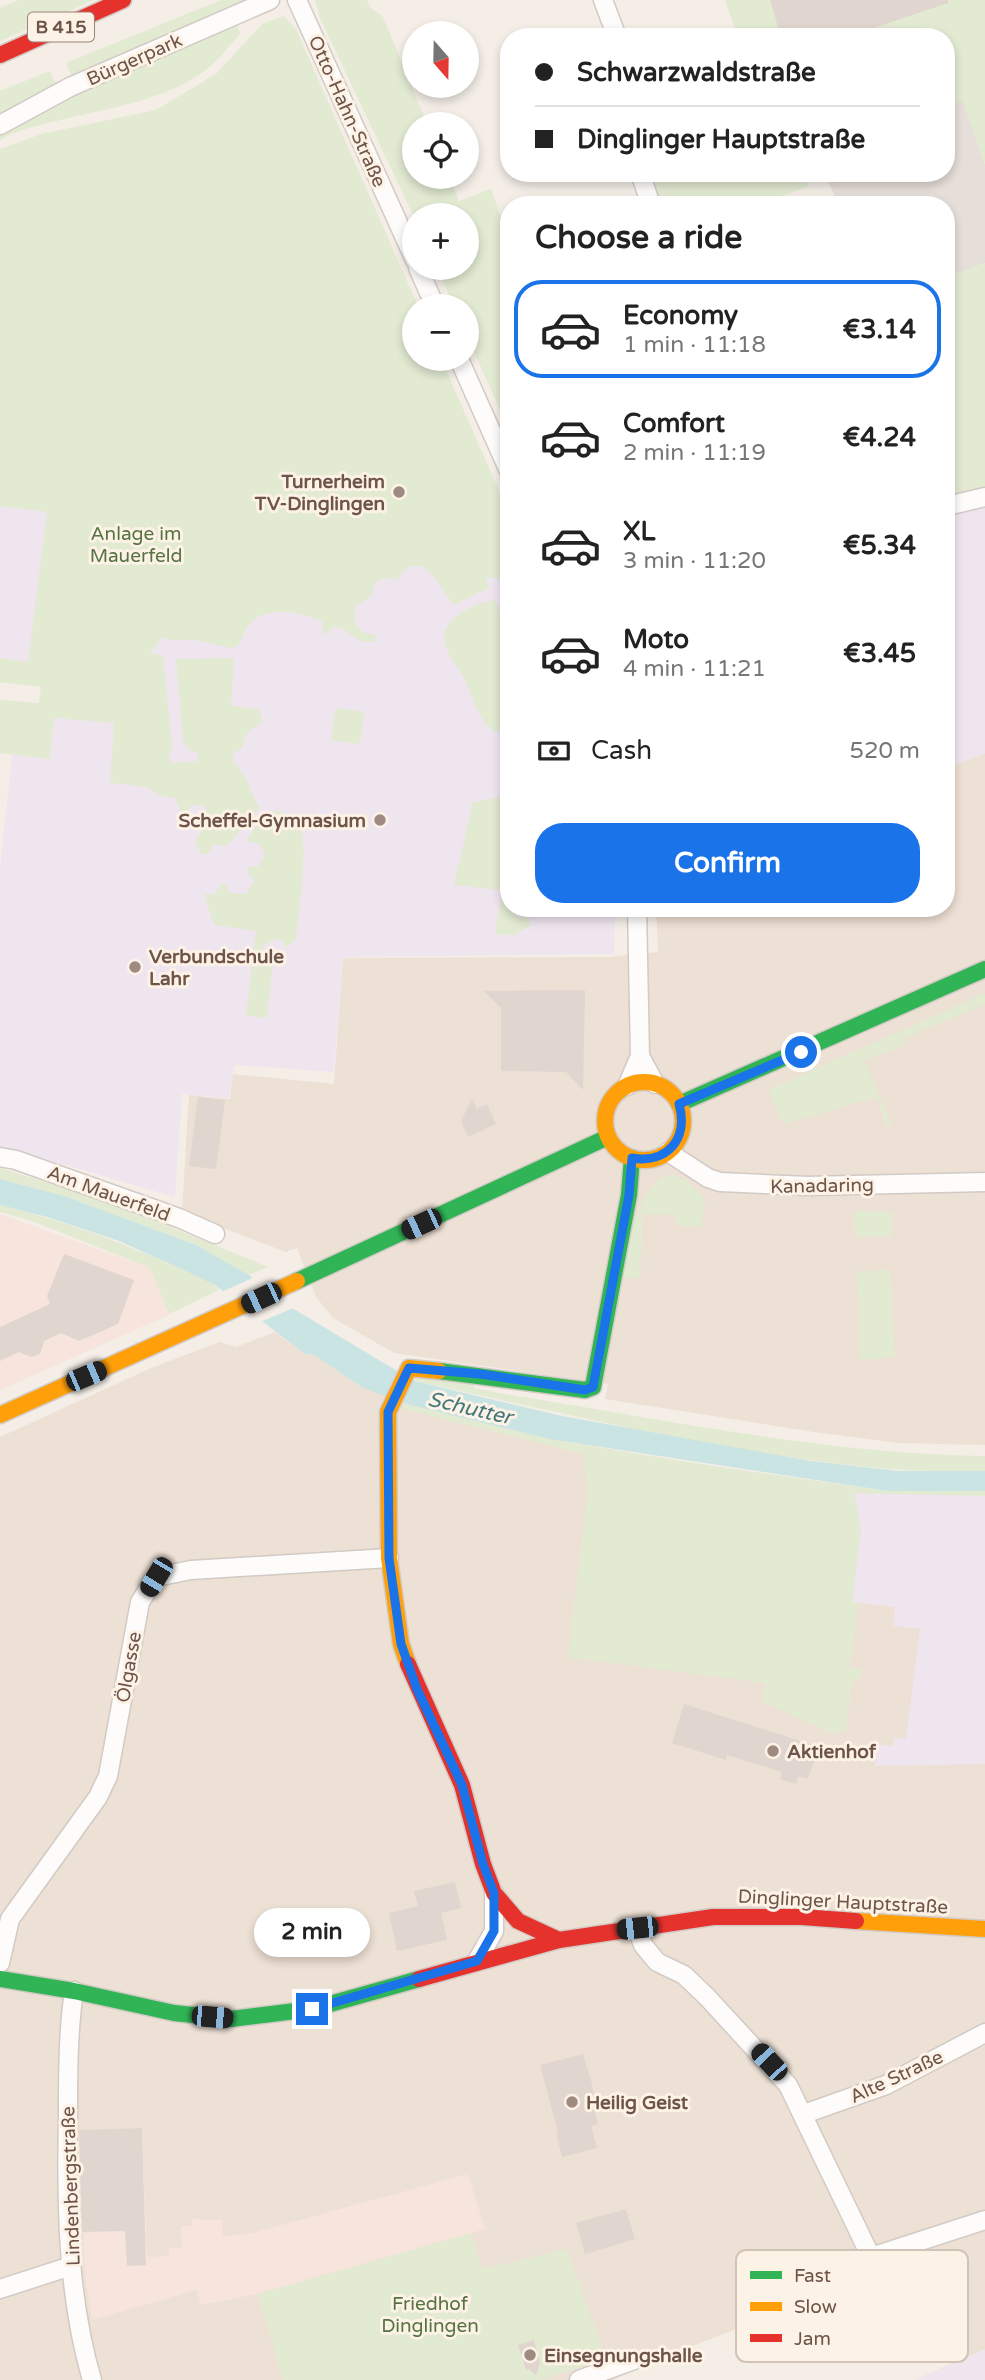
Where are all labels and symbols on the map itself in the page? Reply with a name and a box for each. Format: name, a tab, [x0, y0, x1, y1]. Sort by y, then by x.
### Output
road number: B 415	[28, 12, 94, 42]
north arrow	[402, 21, 480, 98]
street label: Bürgerpark	[83, 29, 185, 91]
street label: Otto-Hahn-Straße	[304, 32, 390, 191]
place label: Turnerheim TV-Dinglingen	[254, 471, 385, 516]
marker: Turnerheim TV-Dinglingen	[391, 484, 407, 500]
park label: Anlage im Mauerfeld	[90, 523, 182, 567]
place label: Scheffel-Gymnasium	[178, 810, 366, 833]
marker: Scheffel-Gymnasium	[372, 812, 388, 828]
place label: Verbundschule Lahr	[149, 946, 284, 990]
marker: Verbundschule Lahr	[127, 959, 143, 975]
route start	[785, 1036, 817, 1068]
street label: Am Mauerfeld	[44, 1162, 173, 1226]
street label: Kanadaring	[770, 1174, 874, 1198]
car	[398, 1206, 445, 1242]
car	[238, 1280, 285, 1316]
car	[63, 1358, 110, 1394]
water label: Schutter	[425, 1387, 517, 1431]
car	[137, 1554, 176, 1600]
street label: Ölgasse	[112, 1630, 146, 1704]
place label: Aktienhof	[787, 1741, 877, 1763]
marker: Aktienhof	[765, 1743, 781, 1759]
street label: Dinglinger Hauptstraße	[737, 1886, 949, 1918]
callout: 2 min	[254, 1908, 370, 1956]
car	[616, 1915, 659, 1941]
route end	[296, 1993, 328, 2025]
car	[191, 2005, 234, 2029]
car	[747, 2039, 792, 2085]
street label: Alte Straße	[846, 2046, 947, 2108]
place label: Heilig Geist	[586, 2092, 689, 2115]
marker: Heilig Geist	[564, 2094, 580, 2110]
street label: Lindenbergstraße	[57, 2106, 85, 2266]
legend	[736, 2250, 968, 2362]
text: Fast	[794, 2265, 831, 2287]
park label: Friedhof Dinglingen	[381, 2293, 479, 2337]
text: Slow	[794, 2296, 837, 2318]
text: Jam	[794, 2328, 831, 2350]
place label: Einsegnungshalle	[544, 2345, 703, 2368]
marker: Einsegnungshalle	[522, 2347, 538, 2363]

